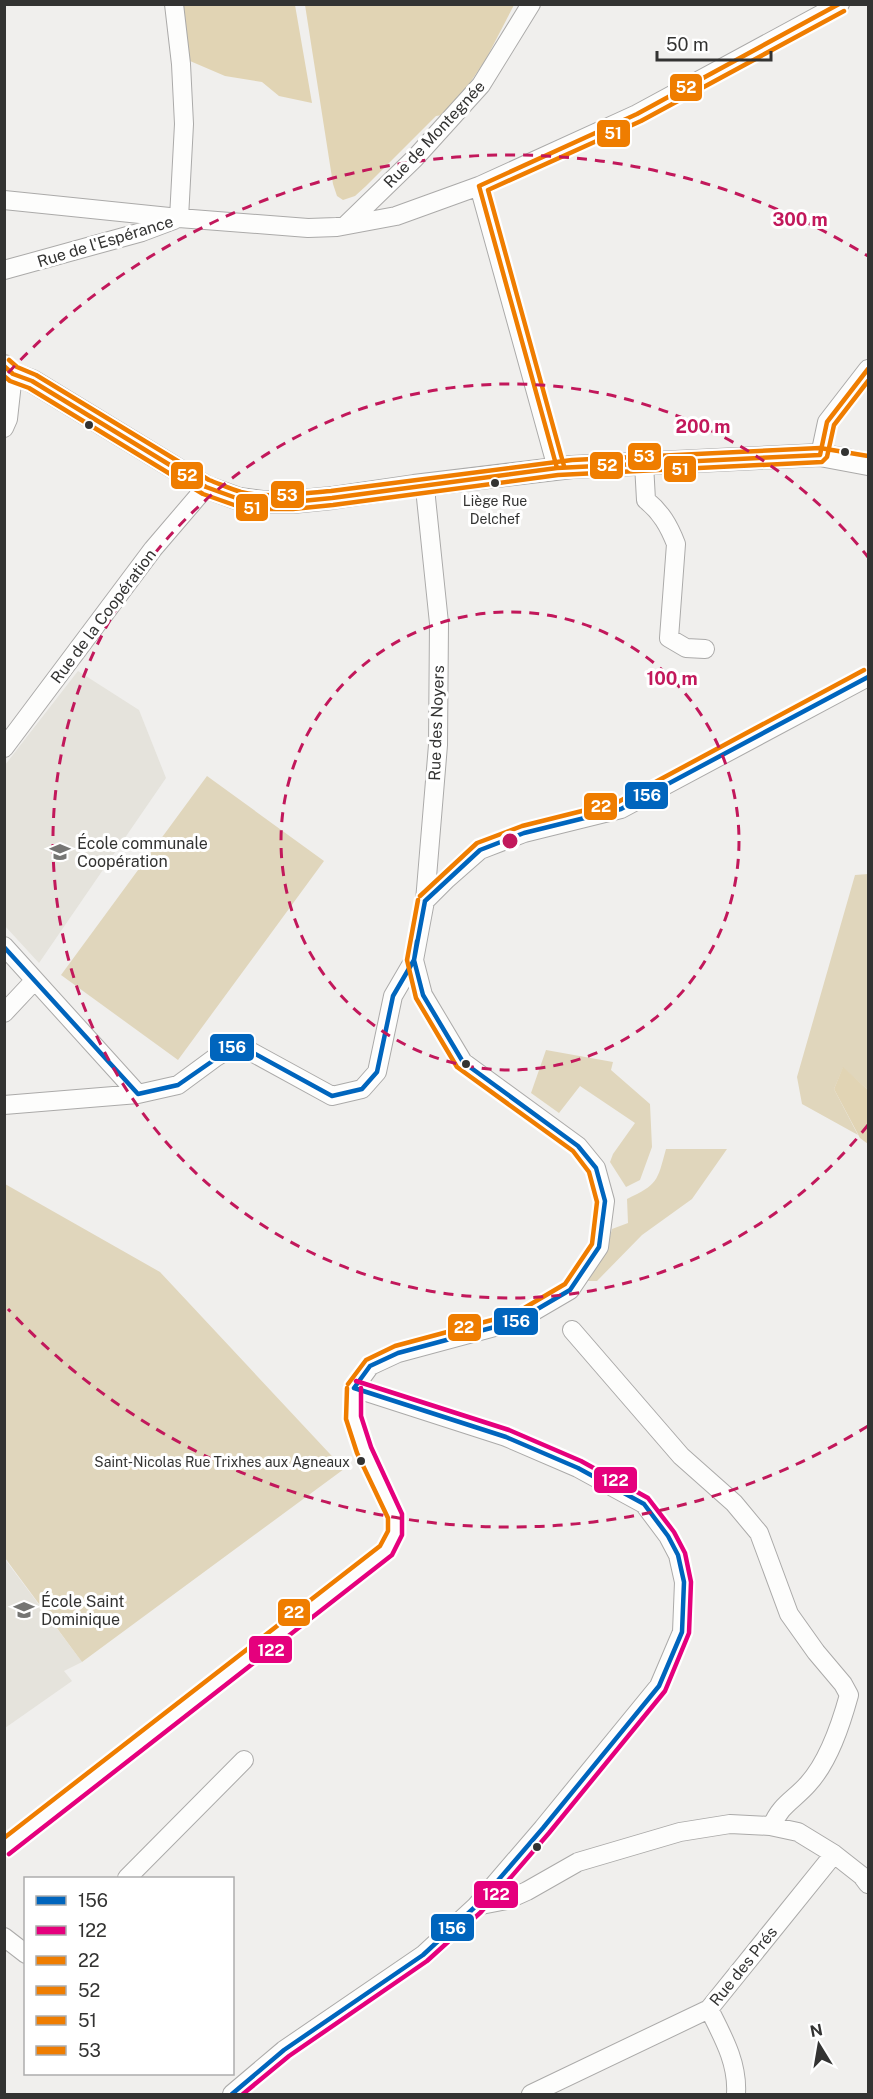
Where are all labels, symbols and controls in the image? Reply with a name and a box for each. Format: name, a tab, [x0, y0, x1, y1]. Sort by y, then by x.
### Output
scale bar	[657, 24, 771, 62]
text: 50 m	[666, 34, 709, 55]
line badge: 52	[669, 73, 703, 102]
street label: Rue de Montegnée	[380, 77, 489, 192]
text: 52	[676, 78, 696, 97]
line badge: 51	[596, 119, 631, 148]
text: 51	[604, 124, 622, 143]
text: 300 m	[772, 209, 828, 230]
street label: Rue de l'Espérance	[35, 212, 176, 271]
text: 200 m	[676, 416, 730, 437]
unlabelled marker	[83, 419, 95, 431]
line badge: 53	[627, 442, 662, 471]
unlabelled marker	[839, 446, 851, 458]
text: 53	[633, 447, 655, 466]
line badge: 52	[589, 451, 624, 480]
line badge: 51	[663, 455, 697, 483]
text: 52	[597, 456, 617, 475]
text: 51	[671, 460, 689, 479]
line badge: 52	[170, 461, 204, 490]
text: 52	[177, 466, 197, 485]
marker: Liège Rue Delchef	[489, 477, 501, 489]
line badge: 53	[270, 480, 305, 509]
text: 53	[276, 486, 298, 505]
line badge: 51	[235, 493, 269, 522]
place label: Liège Rue Delchef	[463, 493, 527, 527]
text: 51	[243, 499, 261, 518]
street label: Rue de la Coopération	[47, 545, 160, 687]
street label: Rue des Noyers	[425, 665, 448, 781]
text: 100 m	[646, 668, 698, 689]
line badge: 156	[624, 781, 669, 810]
text: 156	[633, 786, 661, 805]
line badge: 22	[583, 792, 618, 821]
text: 22	[591, 797, 611, 816]
centre of rings	[500, 831, 520, 851]
place label: École communale Coopération	[77, 833, 208, 871]
school or university icon: École communale Coopération	[48, 840, 72, 864]
line badge: 156	[209, 1033, 255, 1062]
text: 156	[218, 1038, 246, 1057]
unlabelled marker	[460, 1058, 472, 1070]
line badge: 156	[493, 1307, 539, 1336]
text: 156	[502, 1312, 530, 1331]
line badge: 22	[447, 1313, 482, 1342]
text: 22	[454, 1318, 474, 1337]
place label: Saint-Nicolas Rue Trixhes aux Agneaux	[94, 1454, 350, 1470]
marker: Saint-Nicolas Rue Trixhes aux Agneaux	[355, 1455, 367, 1467]
line badge: 122	[593, 1466, 638, 1494]
text: 122	[601, 1471, 629, 1490]
place label: École Saint Dominique	[41, 1591, 125, 1629]
school or university icon: École Saint Dominique	[12, 1598, 36, 1622]
line badge: 22	[277, 1598, 311, 1627]
text: 22	[284, 1603, 304, 1622]
line badge: 122	[248, 1635, 293, 1664]
text: 122	[257, 1641, 285, 1660]
unlabelled marker	[531, 1841, 543, 1853]
legend	[24, 1877, 234, 2075]
line badge: 122	[473, 1880, 519, 1909]
text: 122	[482, 1885, 510, 1904]
text: 156	[78, 1890, 108, 1911]
line badge: 156	[430, 1913, 475, 1942]
text: 156	[438, 1919, 466, 1938]
text: 122	[78, 1920, 107, 1941]
street label: Rue des Prés	[706, 1923, 781, 2010]
text: 22	[78, 1950, 99, 1971]
text: 52	[78, 1980, 100, 2001]
text: 51	[78, 2010, 97, 2031]
north arrow	[789, 2015, 849, 2075]
text: N	[808, 2020, 824, 2041]
text: 53	[78, 2040, 101, 2061]

